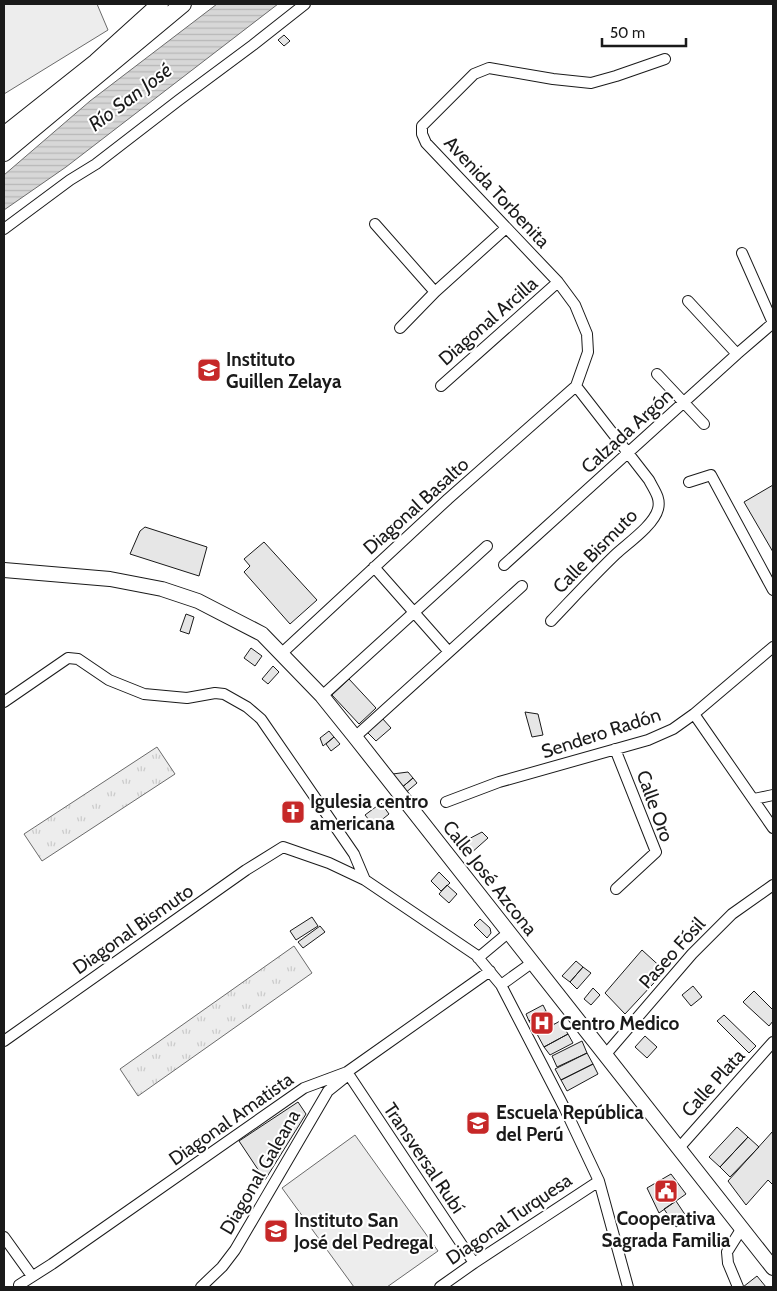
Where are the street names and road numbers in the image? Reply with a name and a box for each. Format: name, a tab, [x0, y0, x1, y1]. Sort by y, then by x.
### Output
street label: Avenida Torbenita	[439, 131, 555, 253]
street label: Diagonal Arcilla	[434, 272, 542, 370]
street label: Calzada Argón	[576, 384, 678, 478]
street label: Diagonal Basalto	[359, 453, 473, 559]
street label: Calle Bismuto	[548, 504, 642, 598]
street label: Sendero Radón	[538, 703, 664, 763]
street label: Calle Oro	[631, 767, 679, 845]
street label: Calle José Azcona	[438, 816, 542, 940]
street label: Diagonal Bismuto	[68, 879, 198, 979]
street label: Paseo Fósil	[634, 912, 710, 993]
street label: Calle Plata	[677, 1044, 749, 1122]
street label: Diagonal Amatista	[164, 1068, 298, 1170]
street label: Transversal Rubí	[379, 1098, 469, 1218]
street label: Diagonal Galeana	[215, 1106, 305, 1238]
street label: Diagonal Turquesa	[442, 1168, 576, 1270]

